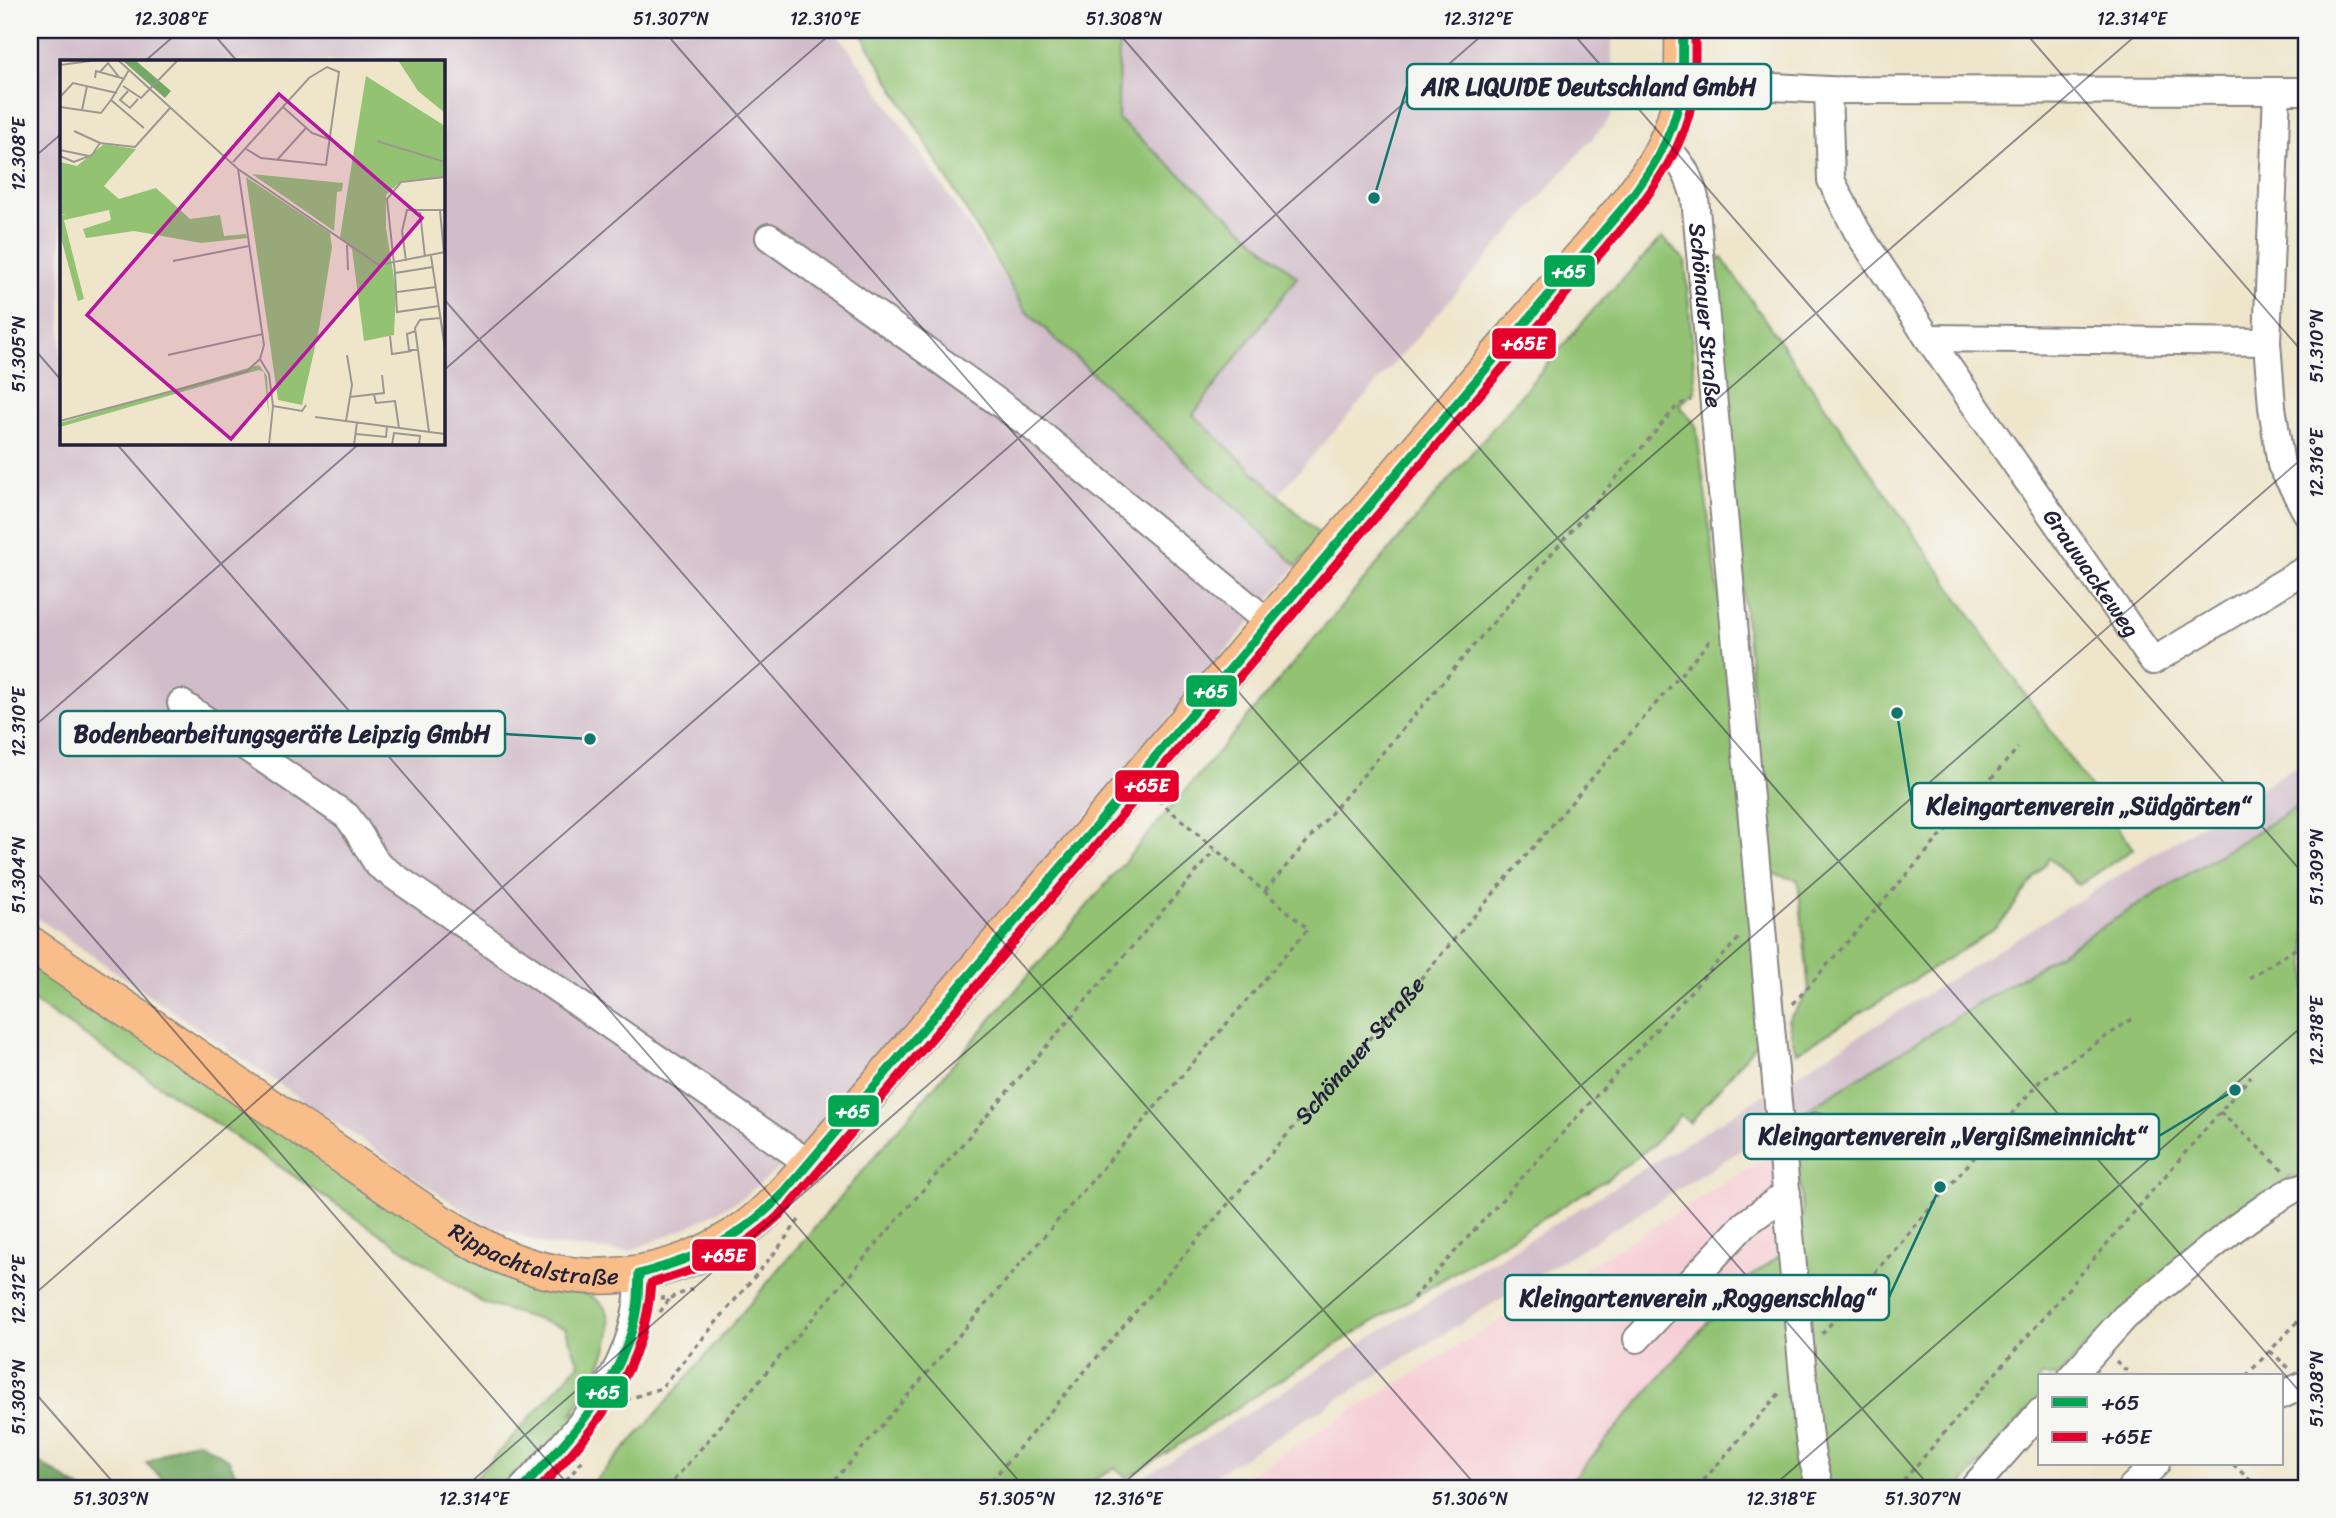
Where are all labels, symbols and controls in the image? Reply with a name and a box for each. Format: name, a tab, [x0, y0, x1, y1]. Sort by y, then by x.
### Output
text: 12.308°E	[134, 3, 209, 35]
text: 51.307°N	[633, 3, 709, 35]
text: 12.310°E	[790, 3, 861, 35]
text: 51.308°N	[1086, 3, 1163, 35]
text: 12.312°E	[1443, 3, 1514, 35]
text: 12.314°E	[2097, 3, 2168, 35]
inset map	[60, 60, 444, 444]
callout: AIR LIQUIDE Deutschland GmbH	[1407, 64, 1771, 109]
text: AIR LIQUIDE Deutschland GmbH	[1421, 66, 1757, 108]
text: 12.308°E	[3, 116, 35, 191]
street label: Schönauer Straße	[1677, 221, 1735, 410]
line badge: +65	[1543, 254, 1596, 288]
text: +65	[1551, 255, 1586, 288]
text: 51.310°N	[2301, 309, 2333, 383]
text: 51.305°N	[3, 315, 35, 392]
line badge: +65E	[1491, 327, 1557, 360]
text: +65E	[1501, 327, 1548, 360]
text: 12.316°E	[2301, 427, 2333, 498]
street label: Grauwackeweg	[2032, 500, 2151, 646]
line badge: +65	[1185, 674, 1238, 708]
text: +65	[1193, 675, 1228, 708]
text: 12.310°E	[3, 686, 35, 757]
callout: Bodenbearbeitungsgeräte Leipzig GmbH	[60, 711, 505, 756]
text: Bodenbearbeitungsgeräte Leipzig GmbH	[74, 713, 491, 755]
line badge: +65E	[1114, 769, 1180, 803]
text: +65E	[1124, 769, 1171, 802]
callout: Kleingartenverein „Südgärten“	[1912, 783, 2264, 828]
text: Kleingartenverein „Südgärten“	[1925, 785, 2253, 827]
text: 51.309°N	[2301, 828, 2333, 905]
text: 51.304°N	[3, 836, 35, 913]
street label: Schönauer Straße	[1283, 966, 1435, 1134]
text: 12.318°E	[2301, 995, 2333, 1066]
line badge: +65	[827, 1094, 880, 1128]
text: +65	[835, 1095, 870, 1128]
callout: Kleingartenverein „Vergißmeinnicht“	[1744, 1114, 2159, 1159]
text: Kleingartenverein „Vergißmeinnicht“	[1757, 1115, 2149, 1157]
street label: Rippachtalstraße	[441, 1211, 620, 1297]
line badge: +65E	[691, 1238, 757, 1272]
text: +65E	[701, 1239, 748, 1272]
text: 12.312°E	[3, 1254, 35, 1325]
callout: Kleingartenverein „Roggenschlag“	[1505, 1275, 1889, 1320]
text: Kleingartenverein „Roggenschlag“	[1518, 1277, 1878, 1319]
text: 51.308°N	[2301, 1350, 2333, 1427]
text: 51.303°N	[3, 1359, 35, 1435]
legend	[2038, 1374, 2284, 1466]
line badge: +65	[576, 1375, 629, 1409]
text: +65	[585, 1376, 620, 1409]
text: +65	[2101, 1384, 2140, 1422]
text: +65E	[2101, 1418, 2153, 1456]
text: 51.303°N	[73, 1483, 149, 1515]
text: 12.314°E	[439, 1483, 510, 1515]
text: 51.305°N	[979, 1483, 1056, 1515]
text: 12.316°E	[1093, 1483, 1164, 1515]
text: 51.306°N	[1432, 1483, 1508, 1515]
text: 12.318°E	[1746, 1483, 1817, 1515]
text: 51.307°N	[1885, 1483, 1961, 1515]

